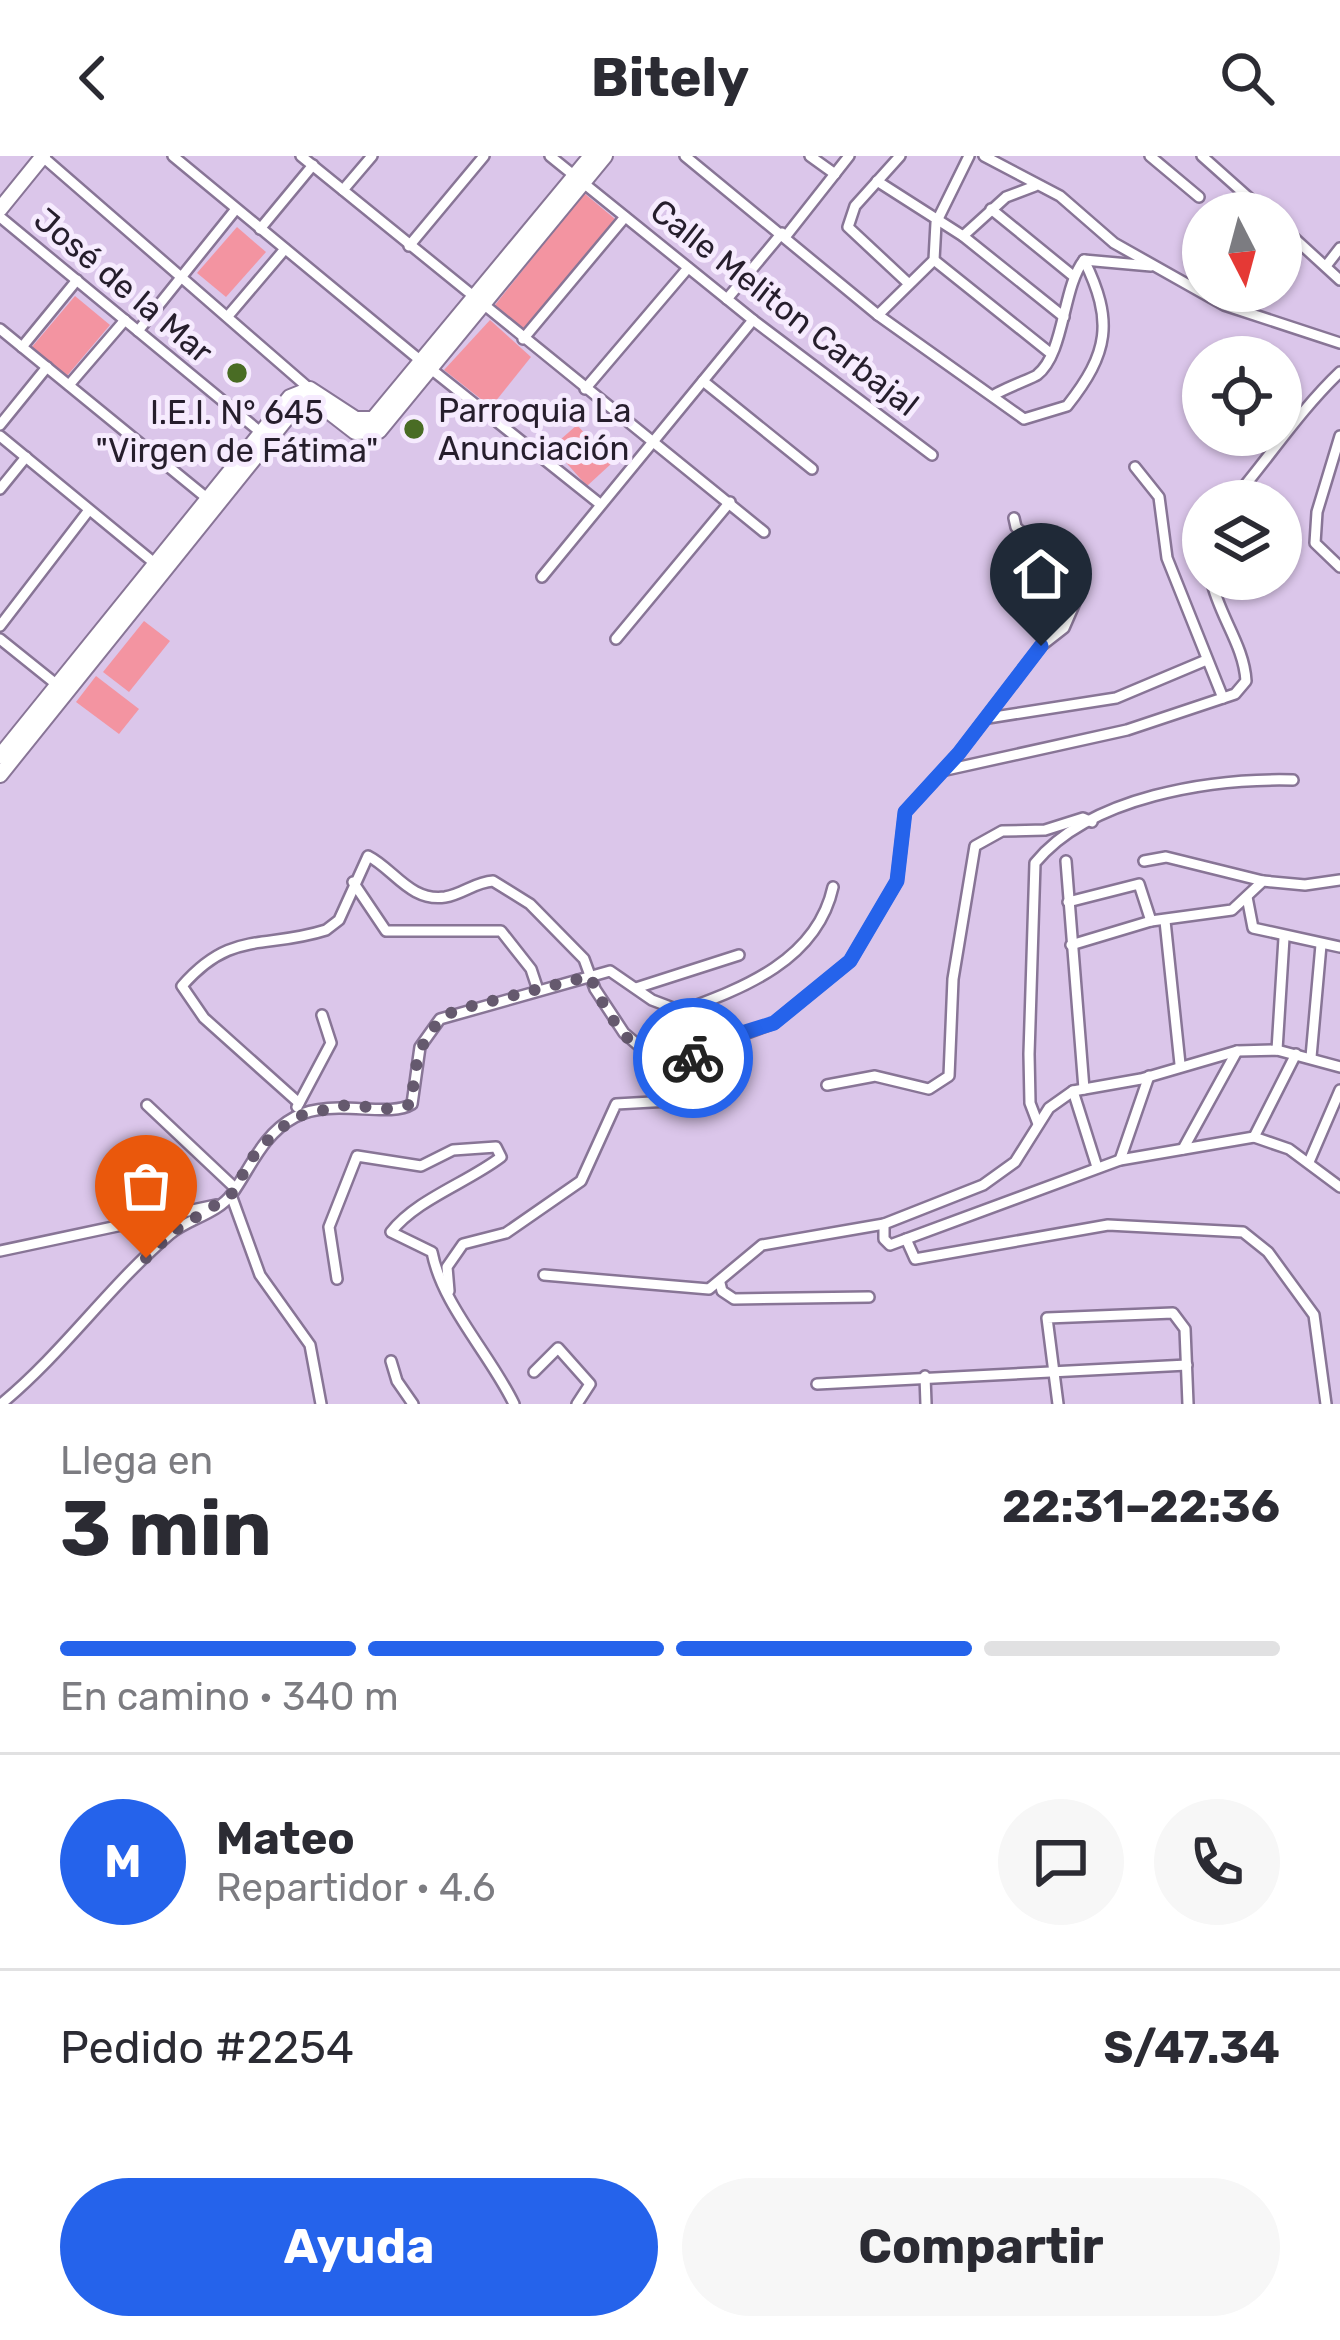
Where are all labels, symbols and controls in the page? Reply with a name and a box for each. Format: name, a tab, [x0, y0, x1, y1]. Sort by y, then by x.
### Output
icon: back	[60, 45, 126, 111]
icon: search	[1214, 45, 1280, 111]
text: Bitely	[591, 46, 749, 110]
street label: Calle Meliton Carbajal	[643, 191, 926, 424]
north arrow	[1182, 192, 1302, 312]
map controls	[1182, 192, 1302, 600]
street label: José de la Mar	[27, 199, 221, 372]
button: locate	[1182, 336, 1302, 456]
marker: I.E.I. N° 645 "Virgen de Fátima"	[224, 360, 250, 386]
place label: Parroquia La Anunciación	[438, 391, 631, 468]
place label: I.E.I. N° 645 "Virgen de Fátima"	[96, 393, 378, 470]
marker: Parroquia La Anunciación	[401, 416, 427, 442]
button: layers	[1182, 480, 1302, 600]
pin	[990, 523, 1092, 646]
icon: home	[1008, 541, 1074, 607]
courier	[633, 998, 753, 1118]
icon: bike	[660, 1025, 726, 1091]
pin	[95, 1135, 197, 1258]
icon: bag	[113, 1153, 179, 1219]
text: Llega en	[60, 1438, 213, 1484]
text: 22:31–22:36	[1002, 1480, 1280, 1533]
text: 3 min	[60, 1482, 272, 1575]
text: En camino · 340 m	[60, 1674, 399, 1720]
button: chat	[998, 1799, 1124, 1925]
button: phone	[1154, 1799, 1280, 1925]
text: Mateo	[216, 1812, 355, 1865]
text: M	[104, 1835, 142, 1888]
text: Repartidor · 4.6	[216, 1865, 495, 1911]
text: Pedido #2254	[60, 2021, 354, 2074]
text: S/47.34	[1103, 2021, 1280, 2074]
button: Ayuda	[60, 2178, 658, 2316]
button: Compartir	[682, 2178, 1280, 2316]

